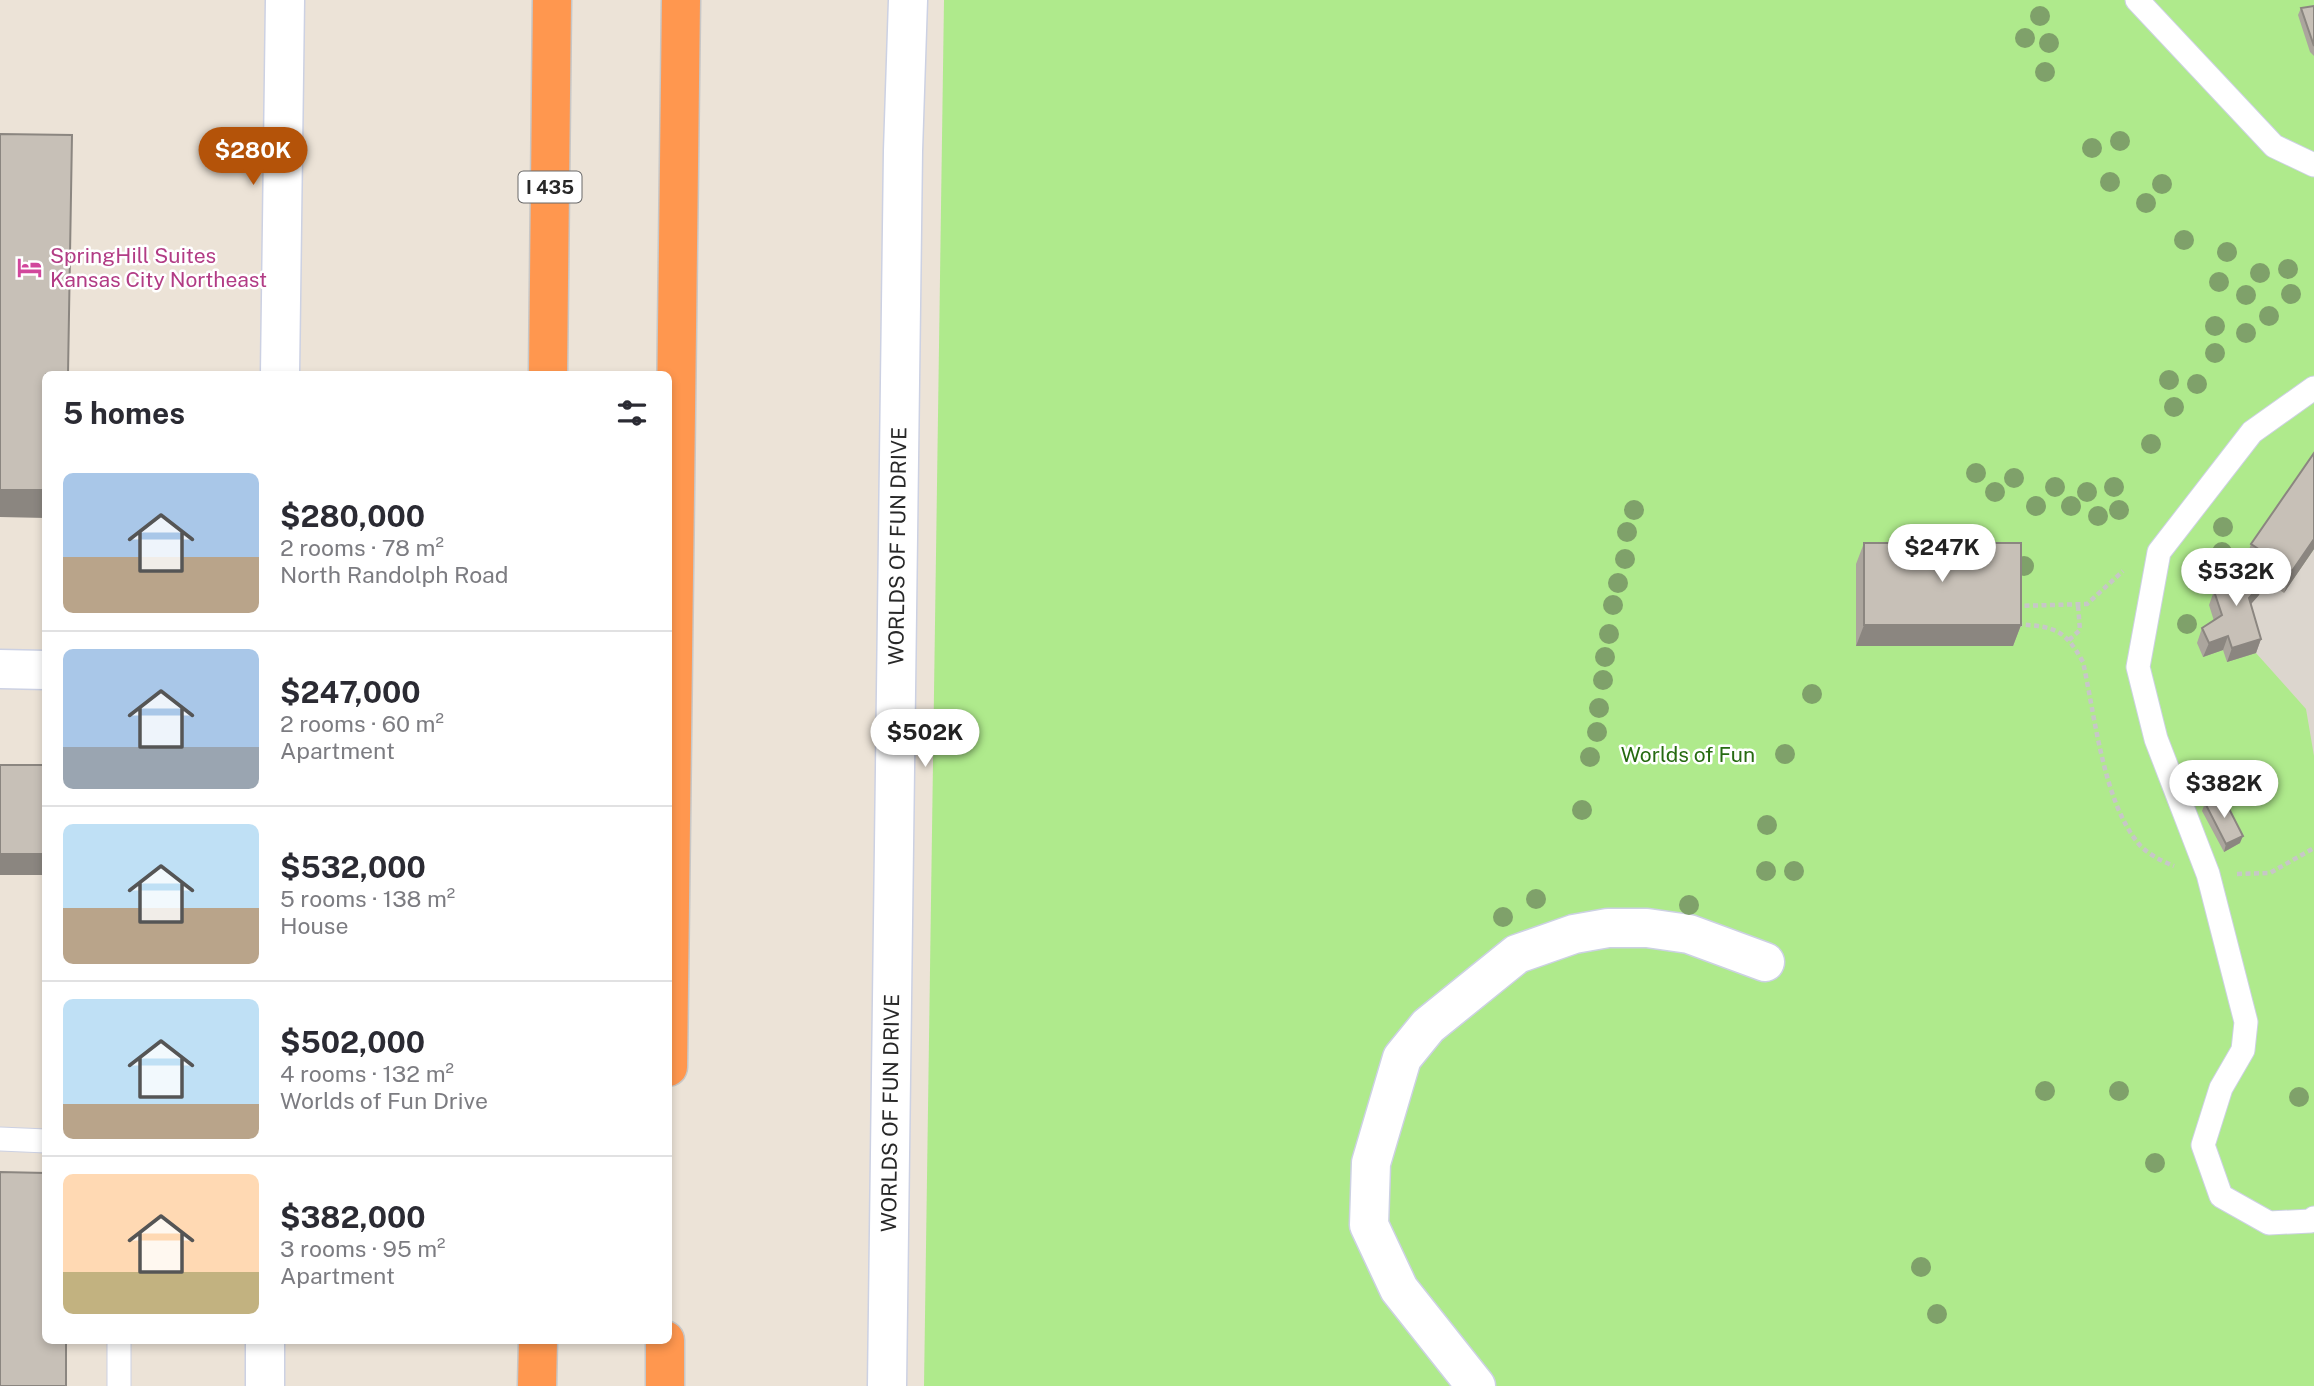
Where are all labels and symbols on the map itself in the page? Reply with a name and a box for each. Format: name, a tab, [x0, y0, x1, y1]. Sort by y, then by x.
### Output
pin: $280K	[204, 128, 302, 187]
road number: I 435	[518, 172, 582, 202]
place label: SpringHill Suites Kansas City Northeast	[50, 243, 267, 292]
hotel icon: SpringHill Suites Kansas City Northeast	[16, 254, 44, 282]
street label: WORLDS OF FUN DRIVE	[883, 427, 911, 665]
pin: $247K	[1893, 524, 1991, 584]
pin: $532K	[2187, 548, 2285, 608]
pin: $502K	[876, 710, 974, 769]
park label: Worlds of Fun	[1621, 742, 1755, 767]
pin: $382K	[2175, 760, 2273, 820]
street label: WORLDS OF FUN DRIVE	[876, 994, 904, 1232]

